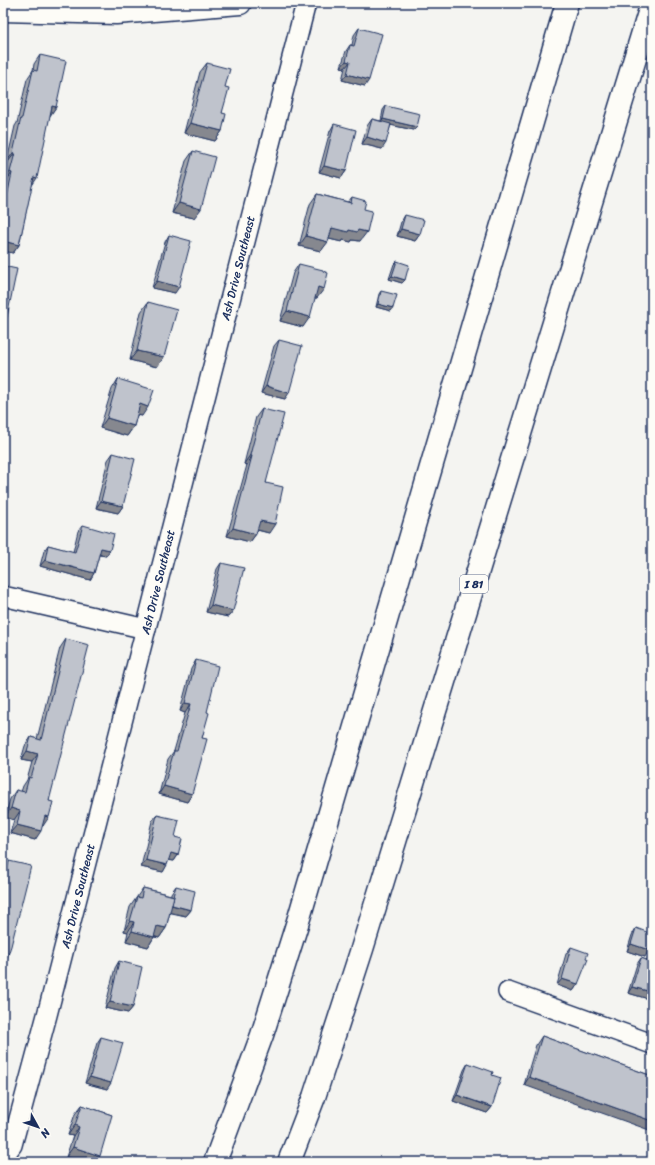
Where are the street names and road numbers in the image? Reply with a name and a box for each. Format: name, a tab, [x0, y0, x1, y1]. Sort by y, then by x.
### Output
street label: Ash Drive Southeast	[214, 213, 262, 324]
street label: Ash Drive Southeast	[134, 527, 182, 638]
road number: I 81	[460, 575, 488, 593]
street label: Ash Drive Southeast	[54, 841, 102, 952]

